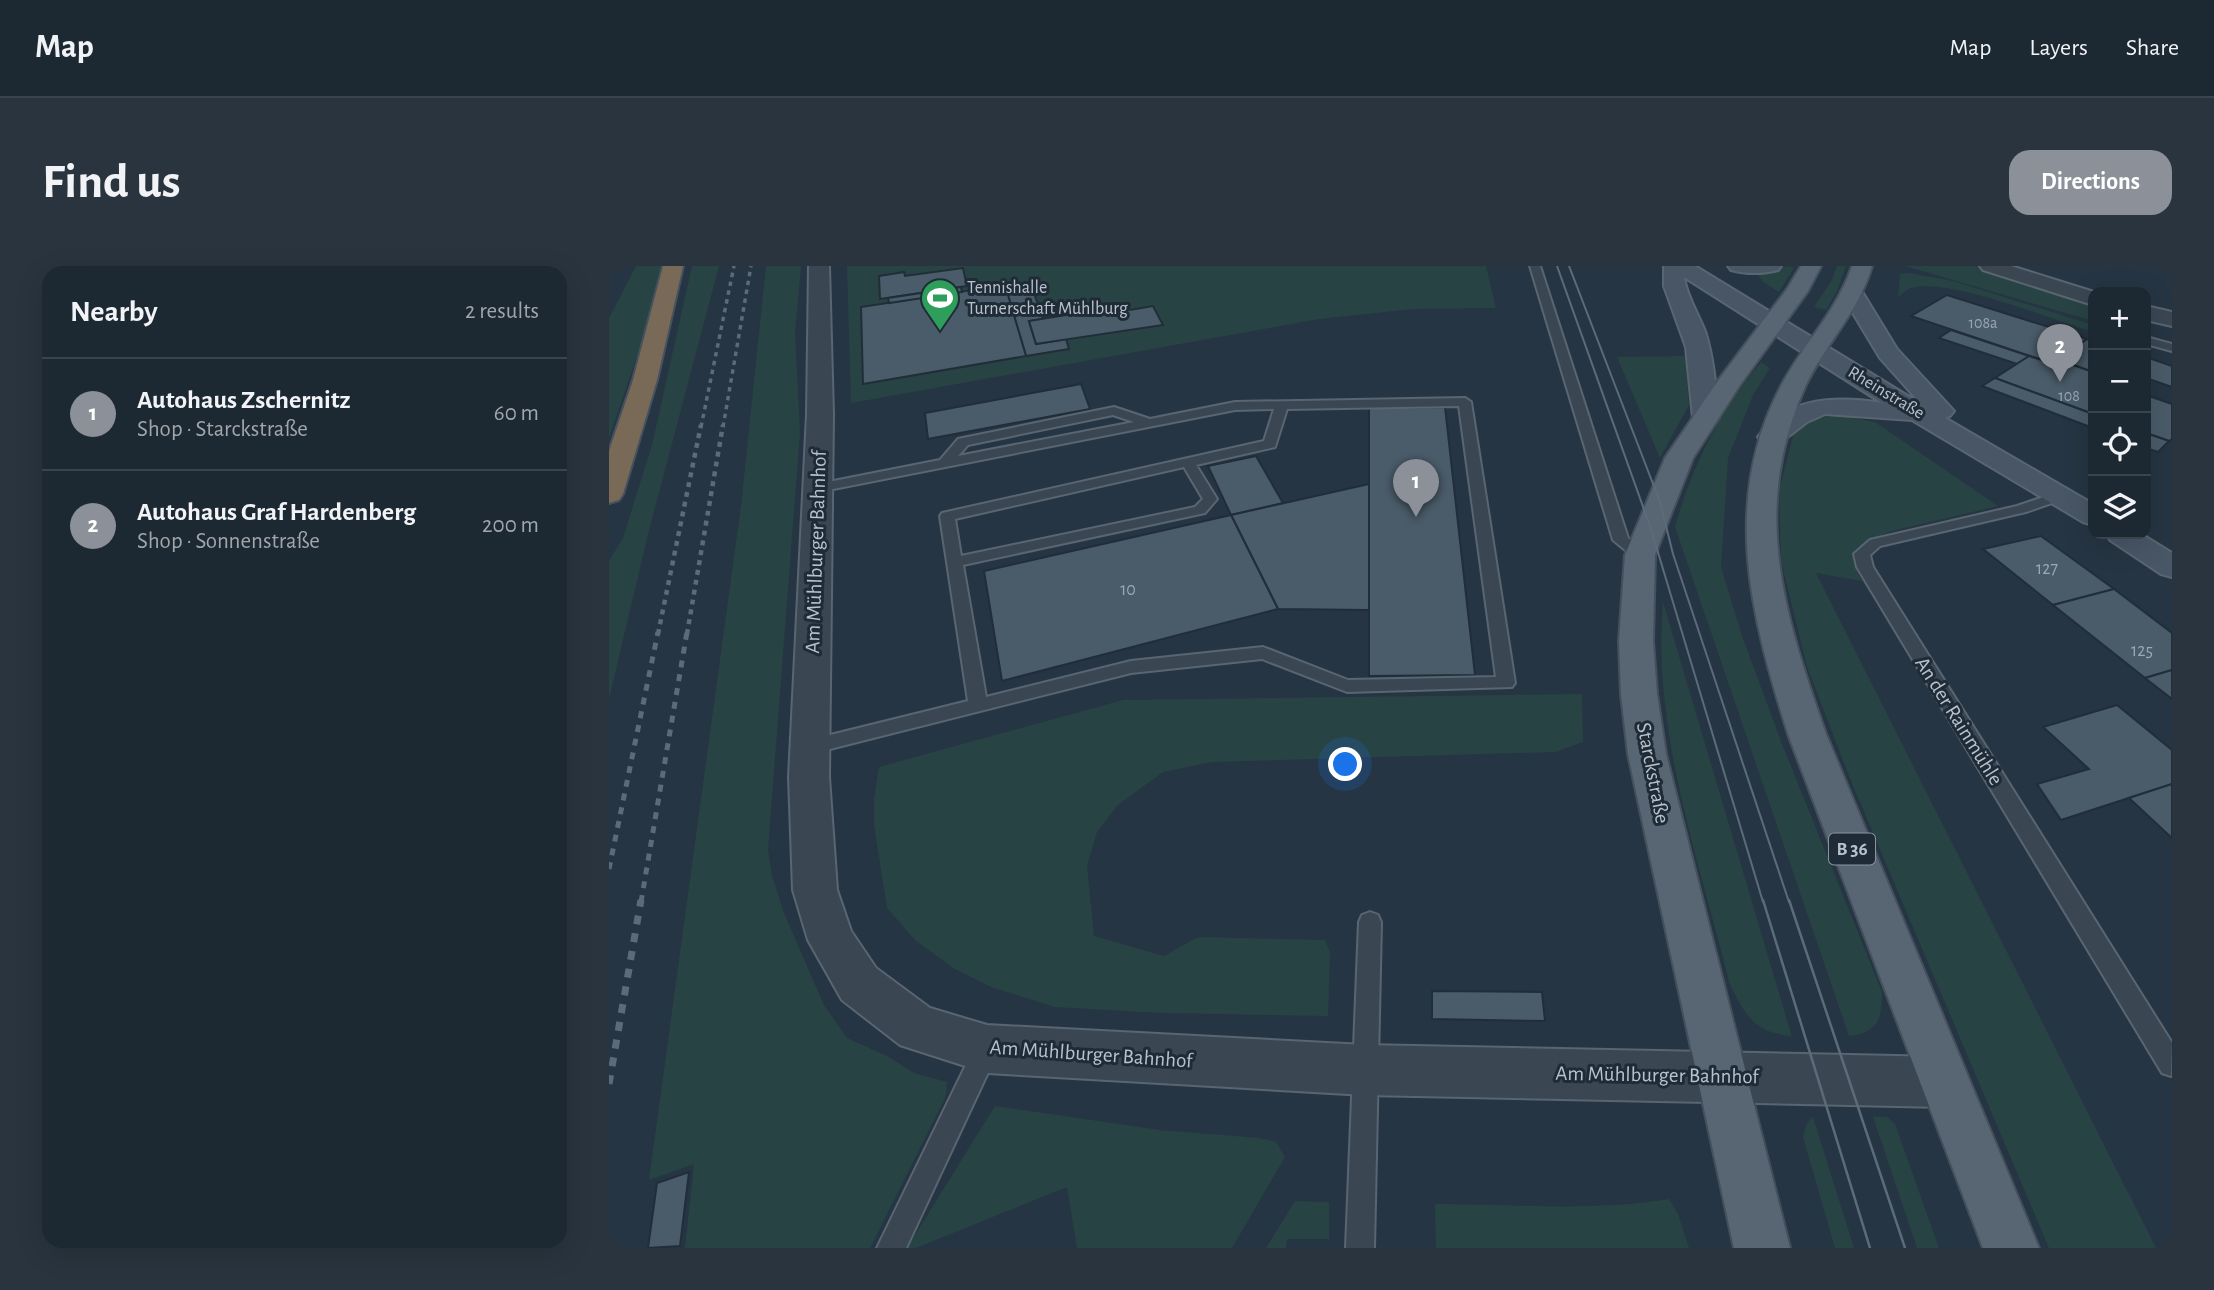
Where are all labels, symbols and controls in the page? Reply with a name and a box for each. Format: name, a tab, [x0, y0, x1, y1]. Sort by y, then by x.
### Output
text: Map	[35, 31, 94, 64]
text: Map	[1949, 36, 1991, 60]
text: Layers	[2029, 36, 2088, 60]
text: Share	[2126, 36, 2179, 60]
button: Directions	[2009, 150, 2172, 215]
text: Find us	[42, 158, 181, 207]
sports icon: Tennishalle Turnerschaft Mühlburg	[919, 277, 961, 332]
place label: Tennishalle Turnerschaft Mühlburg	[967, 279, 1128, 318]
map controls	[2088, 287, 2151, 539]
button: +	[2088, 287, 2151, 350]
text: Nearby	[70, 297, 158, 327]
text: 2 results	[465, 300, 539, 323]
house number: 108a	[1969, 315, 1997, 331]
pin: 2	[2037, 324, 2083, 382]
button: −	[2088, 350, 2151, 413]
street label: Rheinstraße	[1845, 363, 1927, 423]
text: Autohaus Zschernitz	[137, 387, 351, 413]
house number: 108	[2058, 388, 2080, 404]
text: 1	[89, 402, 97, 425]
text: 60 m	[494, 402, 539, 425]
button: locate	[2088, 413, 2151, 476]
text: Shop · Starckstraße	[137, 418, 308, 441]
street label: Am Mühlburger Bahnhof	[802, 449, 830, 654]
pin: 1	[1393, 459, 1439, 517]
button: layers	[2088, 476, 2151, 539]
text: Autohaus Graf Hardenberg	[137, 499, 416, 525]
text: 2	[88, 514, 98, 537]
text: 200 m	[482, 514, 539, 537]
text: Shop · Sonnenstraße	[137, 530, 320, 553]
house number: 127	[2036, 560, 2058, 578]
house number: 10	[1120, 581, 1136, 599]
house number: 125	[2131, 642, 2153, 660]
street label: An der Rainmühle	[1911, 653, 2007, 789]
street label: Starckstraße	[1633, 721, 1673, 825]
your location	[1328, 747, 1362, 781]
road number: B 36	[1829, 834, 1875, 864]
street label: Am Mühlburger Bahnhof	[989, 1036, 1195, 1072]
street label: Am Mühlburger Bahnhof	[1555, 1063, 1760, 1087]

